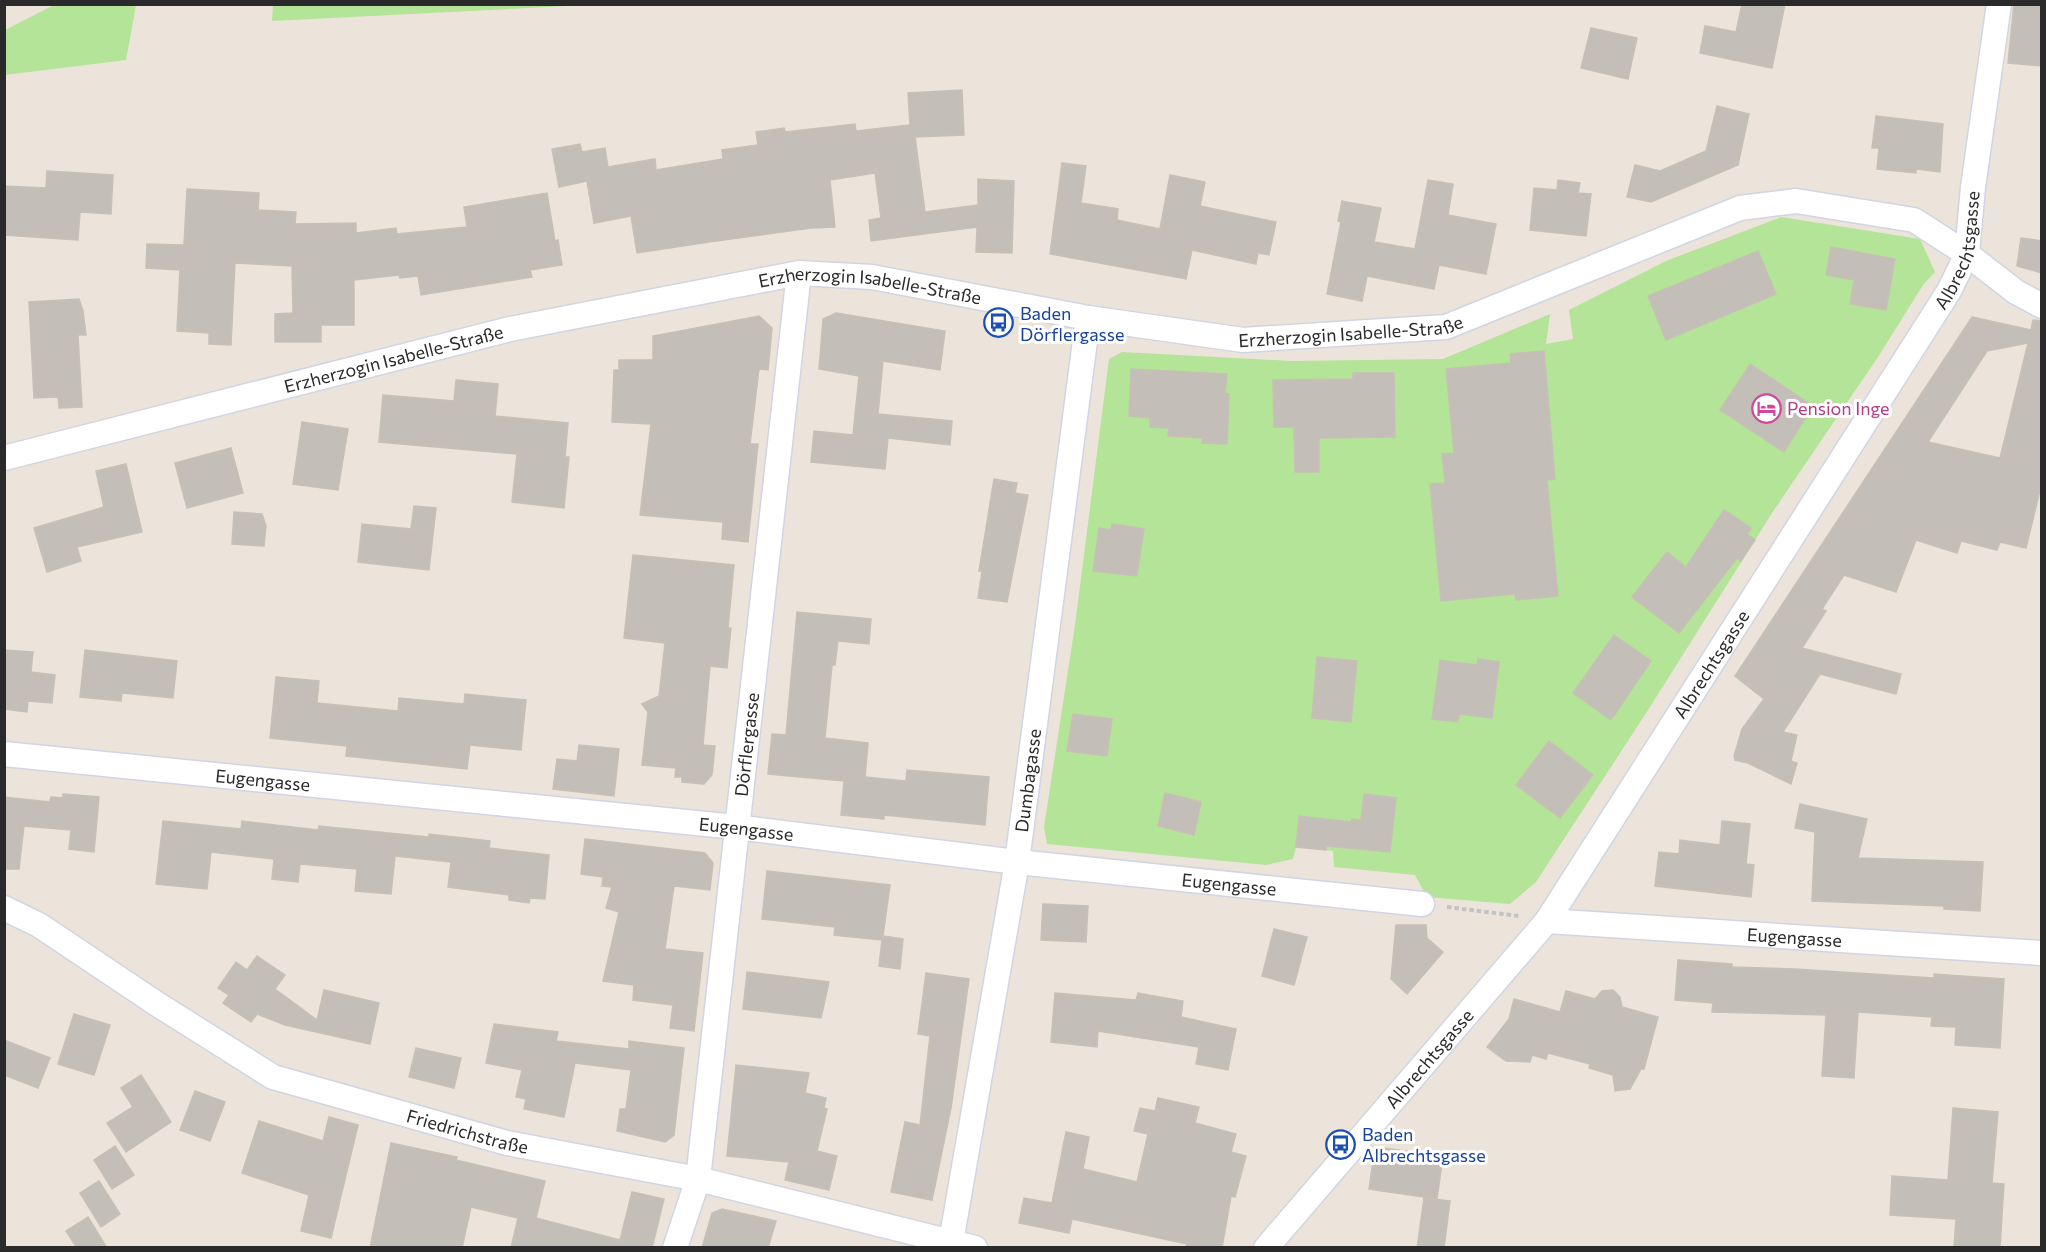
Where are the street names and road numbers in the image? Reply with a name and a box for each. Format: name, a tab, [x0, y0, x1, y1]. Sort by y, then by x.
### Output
street label: Albrechtsgasse	[1929, 190, 1984, 313]
street label: Erzherzogin Isabelle-Straße	[756, 262, 983, 309]
street label: Erzherzogin Isabelle-Straße	[1237, 310, 1466, 351]
street label: Erzherzogin Isabelle-Straße	[282, 320, 505, 397]
street label: Albrechtsgasse	[1668, 606, 1754, 722]
street label: Dörflergasse	[730, 691, 763, 798]
street label: Dumbagasse	[1010, 727, 1045, 833]
street label: Eugengasse	[214, 764, 311, 795]
street label: Eugengasse	[698, 812, 795, 845]
street label: Eugengasse	[1181, 868, 1277, 900]
street label: Eugengasse	[1746, 923, 1843, 951]
street label: Albrechtsgasse	[1380, 1004, 1478, 1113]
street label: Friedrichstraße	[404, 1104, 530, 1158]

